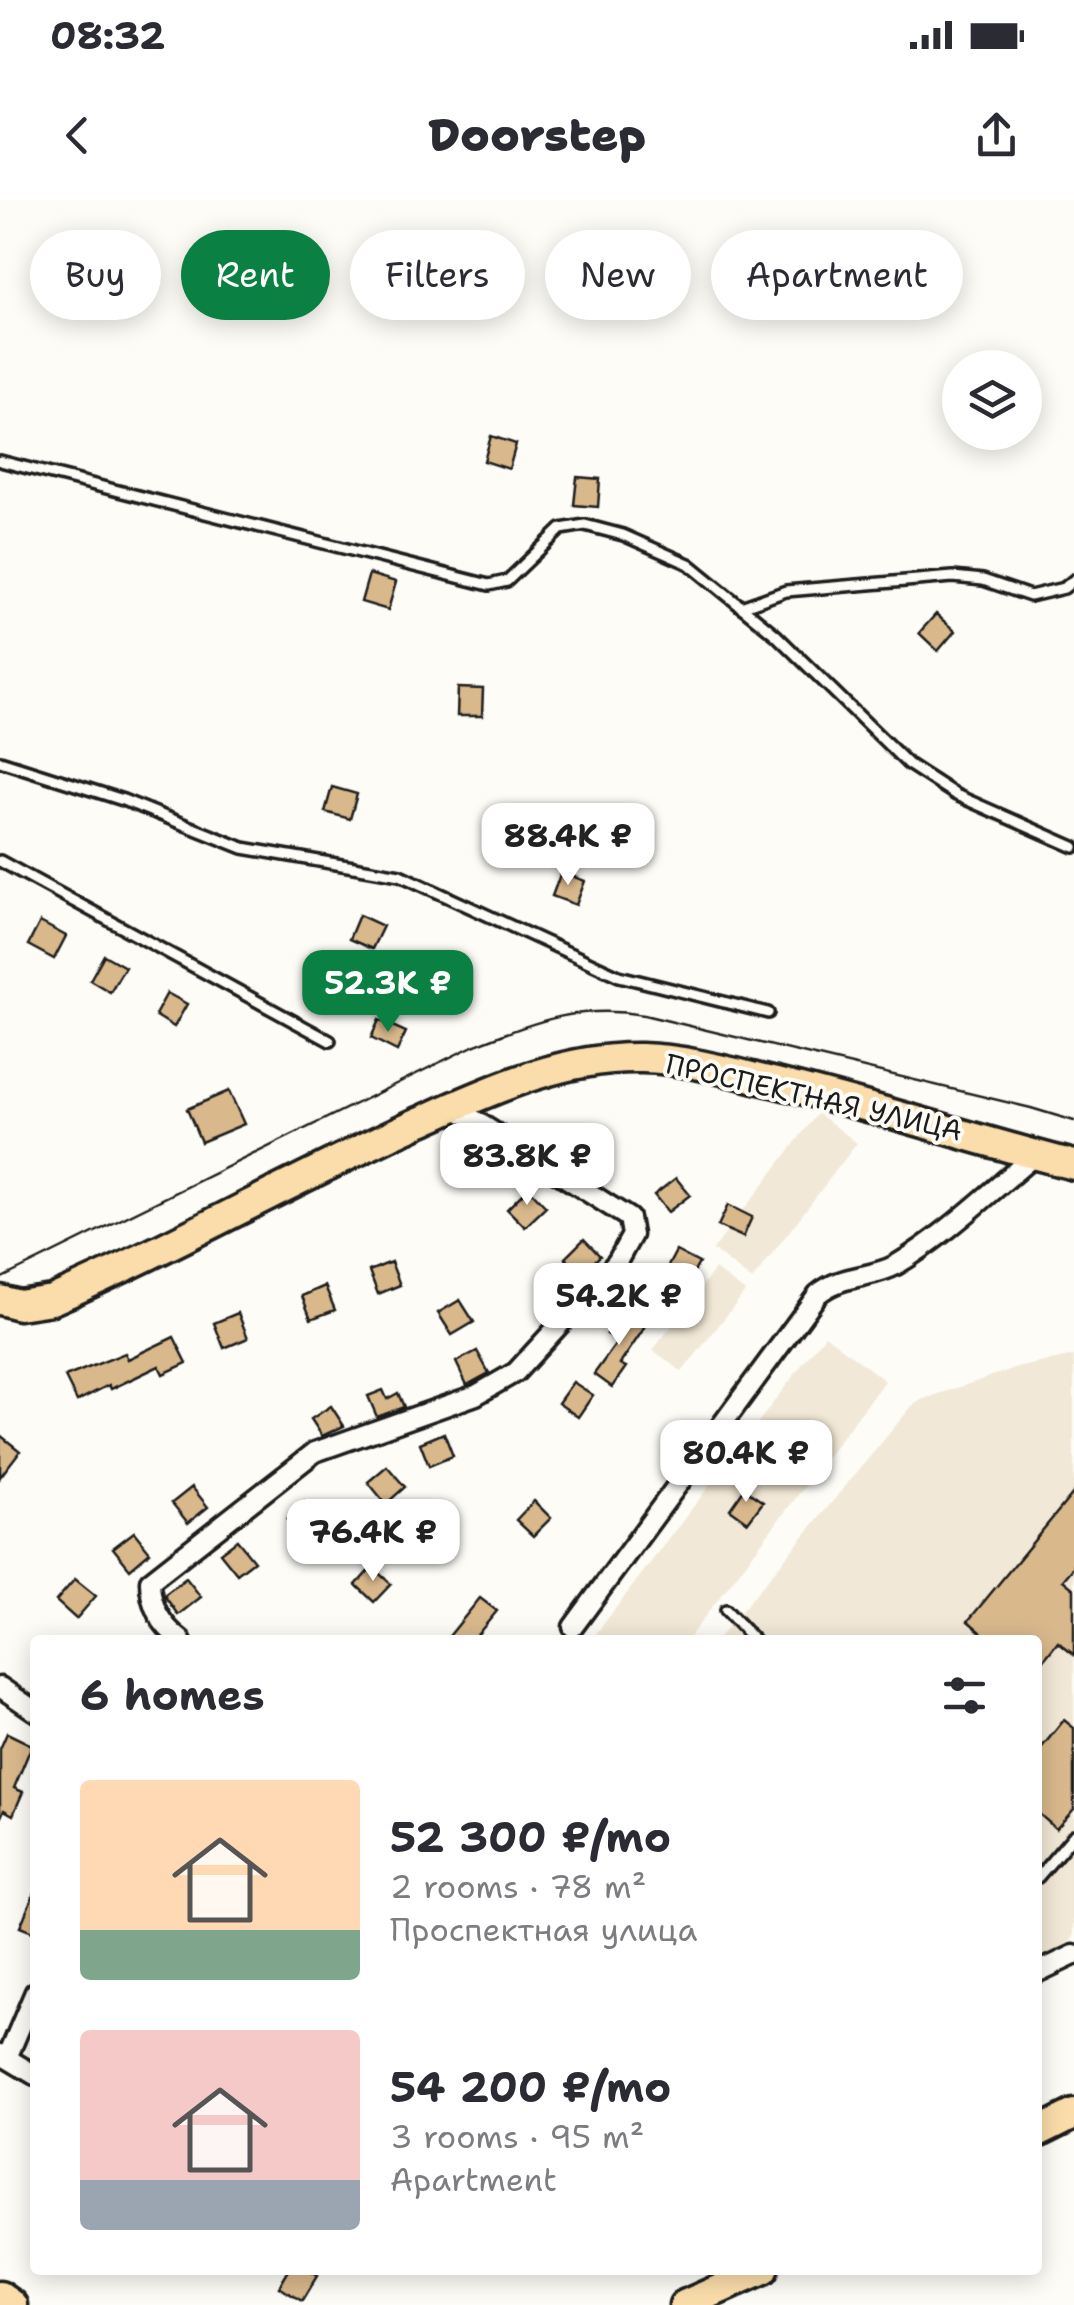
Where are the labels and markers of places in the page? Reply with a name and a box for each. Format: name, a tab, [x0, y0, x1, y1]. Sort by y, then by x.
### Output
pin: 88.4K ₽	[476, 803, 660, 888]
pin: 52.3K ₽	[296, 950, 480, 1035]
pin: 83.8K ₽	[435, 1123, 619, 1208]
pin: 54.2K ₽	[527, 1263, 711, 1348]
pin: 80.4K ₽	[654, 1420, 838, 1505]
pin: 76.4K ₽	[281, 1499, 465, 1584]

